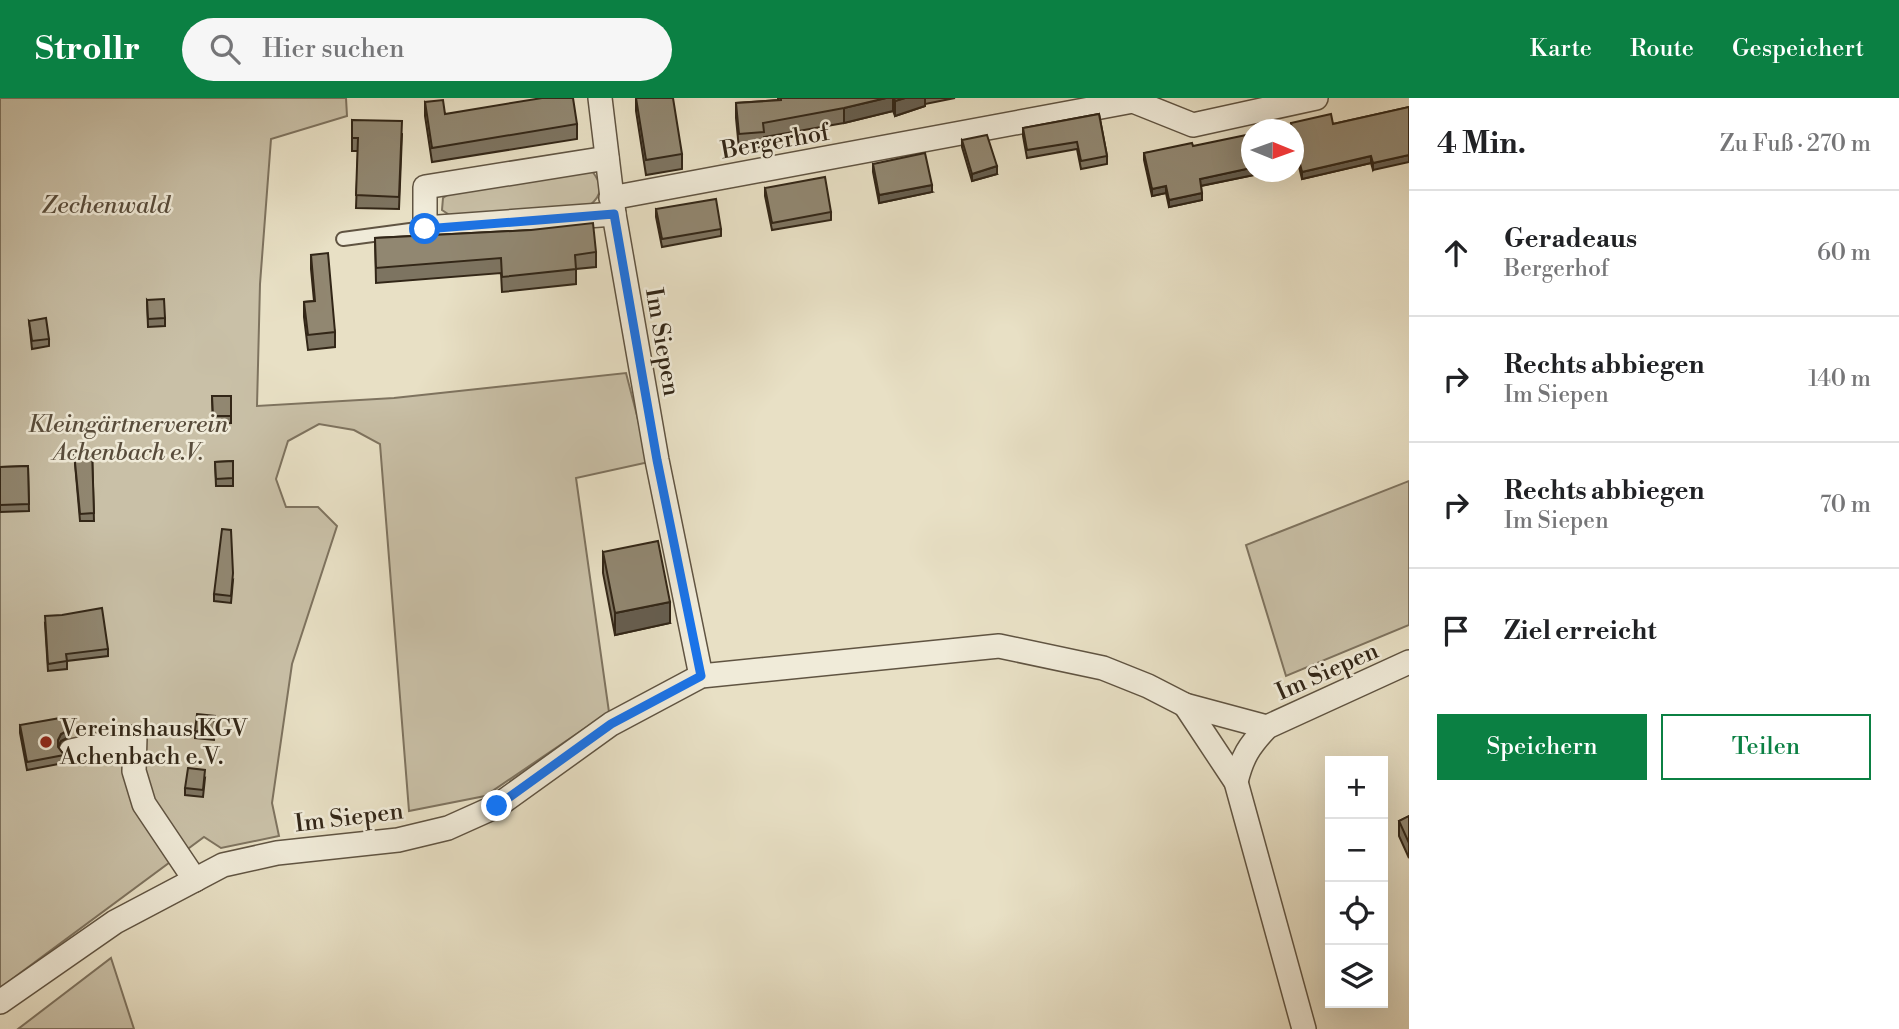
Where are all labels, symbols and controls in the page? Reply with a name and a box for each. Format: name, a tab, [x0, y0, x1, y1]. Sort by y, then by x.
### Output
search box	[182, 18, 672, 81]
text: Strollr	[35, 29, 140, 70]
icon: search	[206, 30, 244, 68]
text: Hier suchen	[262, 33, 405, 65]
text: Karte	[1530, 34, 1592, 64]
text: Route	[1630, 34, 1694, 64]
text: Gespeichert	[1732, 34, 1864, 64]
street label: Bergerhof	[718, 117, 833, 166]
north arrow	[1241, 119, 1304, 182]
text: 4 Min.	[1437, 125, 1526, 163]
text: Zu Fuß · 270 m	[1720, 130, 1871, 158]
park label: Zechenwald	[42, 191, 172, 221]
route start	[409, 213, 440, 244]
text: Geradeaus	[1504, 223, 1637, 255]
icon: ahead	[1437, 234, 1475, 272]
text: 60 m	[1817, 239, 1871, 267]
text: Bergerhof	[1504, 255, 1609, 283]
street label: Im Siepen	[638, 286, 686, 399]
text: Rechts abbiegen	[1504, 349, 1704, 381]
icon: right	[1437, 360, 1475, 398]
text: 140 m	[1808, 365, 1871, 393]
text: Im Siepen	[1504, 381, 1609, 409]
park label: Kleingärtnerverein Achenbach e.V.	[28, 410, 229, 468]
text: Rechts abbiegen	[1504, 475, 1704, 507]
icon: right	[1437, 486, 1475, 524]
text: 70 m	[1820, 491, 1871, 519]
text: Im Siepen	[1504, 507, 1609, 535]
icon: arrive	[1437, 612, 1475, 650]
text: Ziel erreicht	[1504, 615, 1656, 647]
street label: Im Siepen	[1271, 636, 1383, 708]
place label: Vereinshaus KGV Achenbach e.V.	[59, 714, 249, 772]
button: Speichern	[1437, 714, 1647, 780]
button: Teilen	[1661, 714, 1871, 780]
marker: Vereinshaus KGV Achenbach e.V.	[38, 734, 54, 750]
map controls	[1325, 756, 1388, 1008]
button: +	[1325, 756, 1388, 819]
route end	[481, 790, 512, 821]
street label: Im Siepen	[293, 796, 405, 840]
button: −	[1325, 819, 1388, 882]
button: locate	[1325, 882, 1388, 945]
button: layers	[1325, 945, 1388, 1008]

